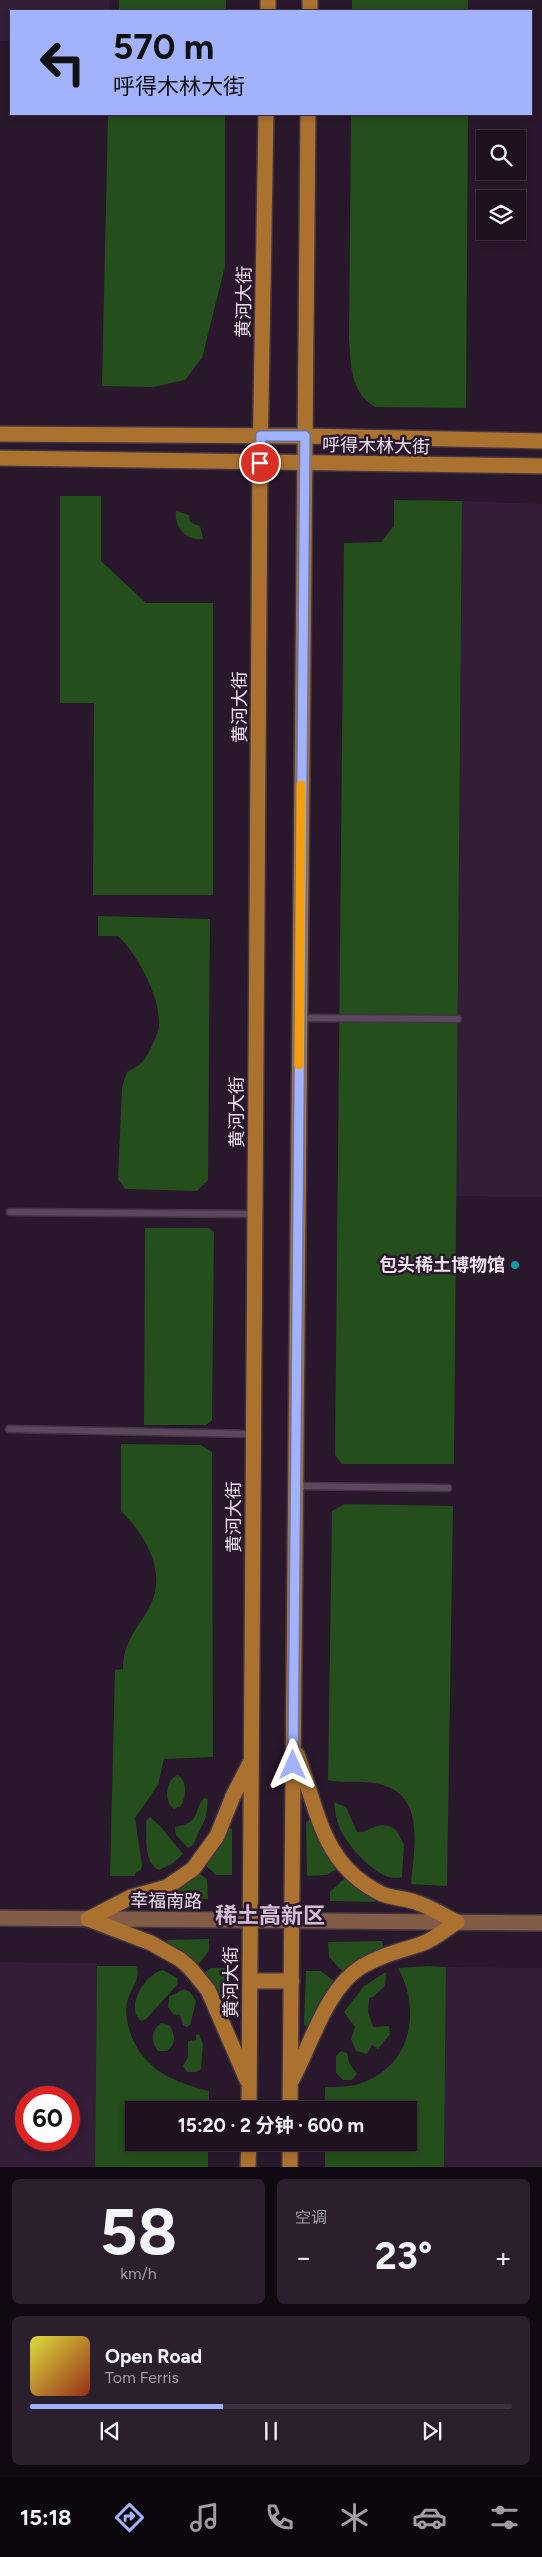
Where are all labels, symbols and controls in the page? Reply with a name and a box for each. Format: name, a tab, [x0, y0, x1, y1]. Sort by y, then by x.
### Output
text: 570 m	[113, 26, 214, 68]
icon: left	[30, 30, 95, 95]
text: 呼得木林大街	[113, 73, 245, 100]
map controls	[476, 130, 526, 240]
button: search	[476, 130, 526, 180]
button: layers	[476, 190, 526, 240]
street label: 黄河大街	[232, 266, 256, 338]
street label: 呼得木林大街	[322, 434, 430, 458]
pin	[239, 442, 281, 484]
icon: arrive	[246, 449, 274, 477]
street label: 黄河大街	[229, 671, 251, 743]
street label: 黄河大街	[226, 1076, 248, 1148]
place label: 包头稀土博物馆	[379, 1254, 505, 1276]
marker: 包头稀土博物馆	[509, 1259, 521, 1271]
street label: 黄河大街	[223, 1481, 245, 1553]
position arrow	[266, 1738, 318, 1790]
street label: 幸福南路	[130, 1889, 202, 1913]
district label: 稀土高新区	[215, 1902, 325, 1929]
street label: 黄河大街	[220, 1946, 242, 2018]
speed limit sign: 60	[15, 2086, 80, 2151]
text: 15:20 · 2 分钟 · 600 m	[178, 2114, 364, 2137]
text: 58	[100, 2192, 177, 2270]
text: 空调	[295, 2208, 327, 2227]
text: 23°	[375, 2233, 432, 2279]
text: −	[295, 2240, 312, 2274]
text: +	[495, 2240, 512, 2274]
text: km/h	[120, 2264, 157, 2283]
text: Open Road	[105, 2345, 202, 2368]
text: Tom Ferris	[105, 2368, 179, 2387]
icon: previous	[96, 2417, 124, 2445]
icon: pause	[257, 2417, 285, 2445]
icon: next	[418, 2417, 446, 2445]
icon: directions	[112, 2500, 147, 2535]
icon: music	[187, 2500, 222, 2535]
icon: phone	[262, 2500, 297, 2535]
icon: climate	[337, 2500, 372, 2535]
icon: car	[412, 2500, 447, 2535]
icon: filters	[487, 2500, 522, 2535]
text: 15:18	[20, 2504, 71, 2531]

